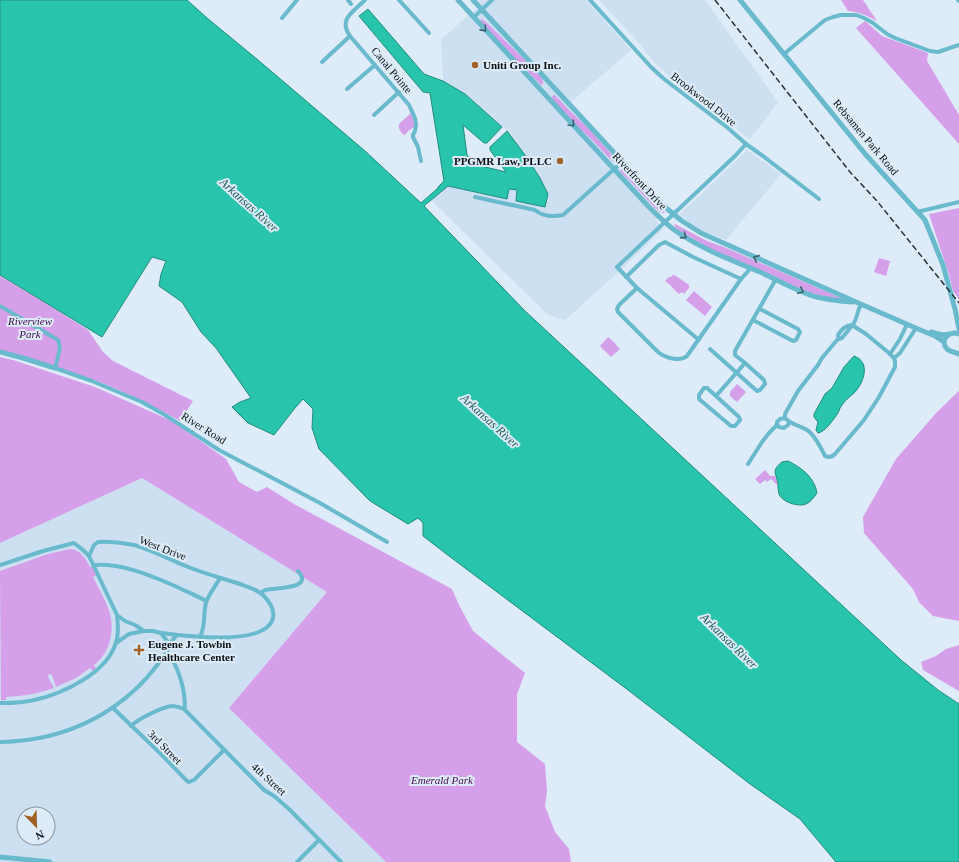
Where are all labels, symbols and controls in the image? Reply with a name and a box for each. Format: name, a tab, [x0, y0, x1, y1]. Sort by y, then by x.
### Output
one-way arrow	[480, 24, 487, 32]
street label: Canal Pointe	[369, 44, 415, 96]
place label: Uniti Group Inc.	[483, 59, 562, 71]
marker: Uniti Group Inc.	[470, 60, 480, 70]
street label: Brookwood Drive	[669, 70, 739, 128]
street label: Rebsamen Park Road	[831, 97, 901, 178]
one-way arrow	[568, 119, 575, 127]
street label: Riverfront Drive	[611, 150, 670, 212]
place label: PPGMR Law, PLLC	[454, 155, 552, 167]
marker: PPGMR Law, PLLC	[555, 156, 565, 166]
water label: Arkansas River	[216, 174, 281, 235]
one-way arrow	[679, 231, 686, 238]
one-way arrow	[753, 255, 761, 263]
one-way arrow	[797, 286, 804, 294]
park label: Riverview Park	[7, 315, 53, 340]
water label: Arkansas River	[457, 390, 522, 451]
street label: River Road	[179, 410, 229, 447]
street label: West Drive	[138, 534, 188, 563]
water label: Arkansas River	[697, 610, 761, 672]
place label: Eugene J. Towbin Healthcare Center	[148, 638, 235, 663]
marker: Eugene J. Towbin Healthcare Center	[133, 644, 145, 656]
street label: 3rd Street	[146, 728, 184, 766]
street label: 4th Street	[249, 760, 289, 798]
park label: Emerald Park	[410, 774, 474, 786]
north arrow	[16, 806, 56, 846]
text: N	[34, 828, 46, 842]

